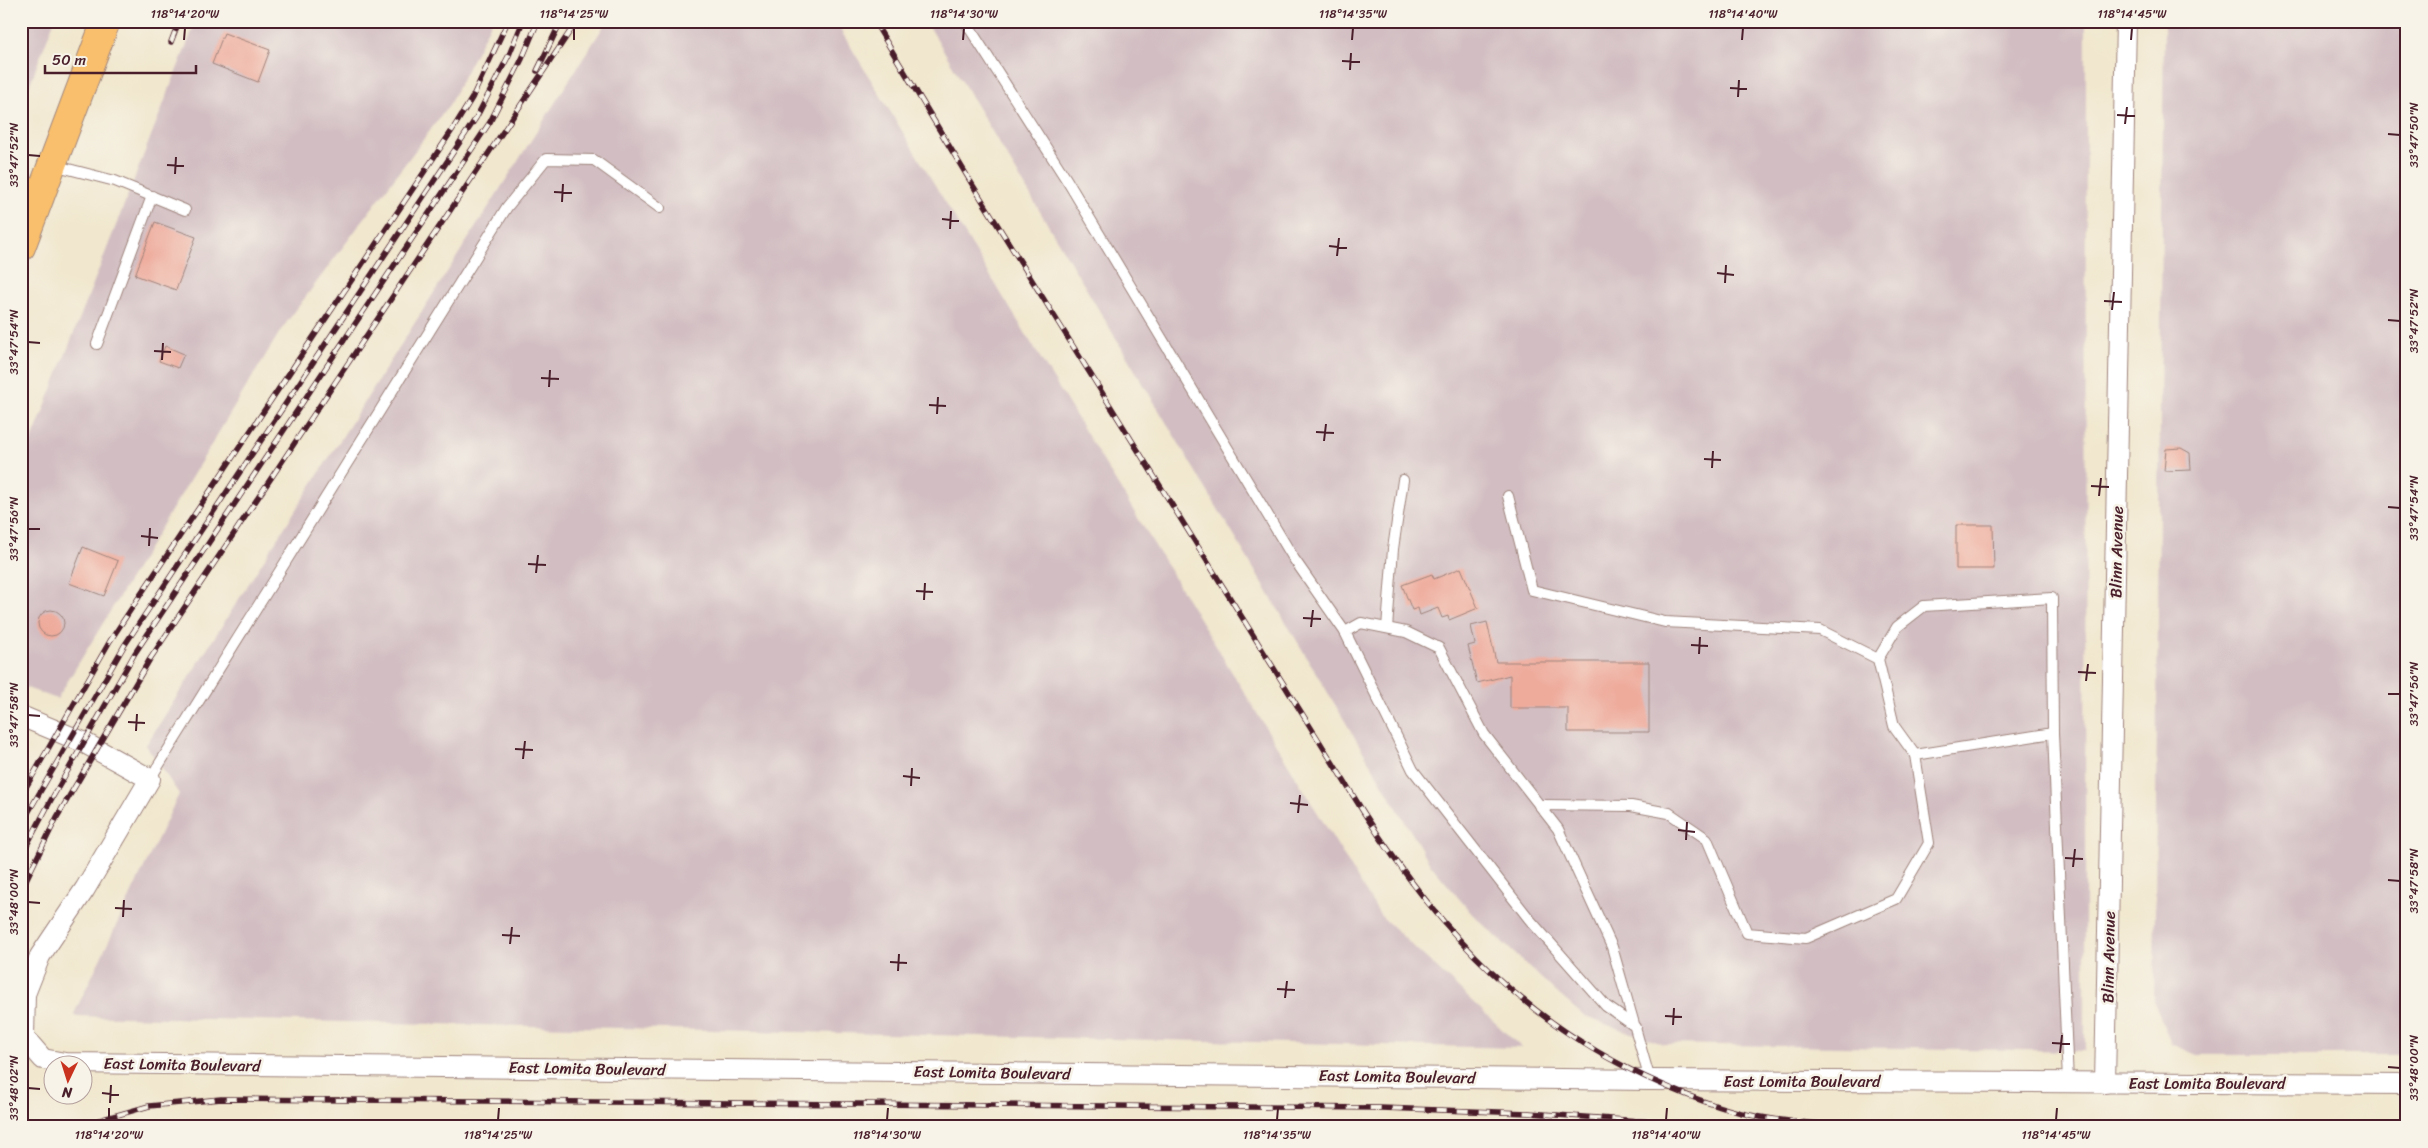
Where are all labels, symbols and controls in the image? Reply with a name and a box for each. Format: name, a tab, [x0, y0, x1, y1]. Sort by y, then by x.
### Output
text: 118°14'20"W	[151, 3, 220, 25]
text: 118°14'25"W	[540, 3, 609, 25]
text: 118°14'30"W	[930, 3, 999, 25]
text: 118°14'35"W	[1319, 3, 1388, 25]
text: 118°14'40"W	[1708, 3, 1778, 25]
text: 118°14'45"W	[2098, 3, 2167, 25]
scale bar	[45, 42, 196, 74]
text: 50 m	[52, 47, 87, 73]
text: 33°47'50"N	[2403, 102, 2425, 168]
text: 33°47'52"N	[3, 122, 25, 187]
text: 33°47'52"N	[2403, 288, 2425, 353]
text: 33°47'54"N	[3, 309, 25, 375]
text: 33°47'54"N	[2403, 475, 2425, 541]
text: 33°47'56"N	[3, 496, 25, 561]
street label: Blinn Avenue	[2101, 506, 2132, 598]
text: 33°47'56"N	[2403, 661, 2425, 726]
text: 33°47'58"N	[3, 682, 25, 748]
text: 33°47'58"N	[2403, 848, 2425, 914]
text: 33°48'00"N	[3, 868, 25, 935]
street label: Blinn Avenue	[2093, 911, 2124, 1003]
text: 33°48'00"N	[2403, 1034, 2425, 1101]
street label: East Lomita Boulevard	[103, 1049, 262, 1080]
street label: East Lomita Boulevard	[508, 1053, 667, 1084]
text: 33°48'02"N	[3, 1055, 25, 1121]
north arrow	[42, 1056, 92, 1106]
street label: East Lomita Boulevard	[913, 1057, 1072, 1088]
street label: East Lomita Boulevard	[1318, 1061, 1477, 1092]
street label: East Lomita Boulevard	[1724, 1067, 1882, 1096]
street label: East Lomita Boulevard	[2129, 1069, 2287, 1098]
text: N	[61, 1080, 74, 1105]
text: 118°14'20"W	[75, 1124, 144, 1146]
text: 118°14'25"W	[464, 1124, 533, 1146]
text: 118°14'30"W	[853, 1124, 922, 1146]
text: 118°14'35"W	[1243, 1124, 1312, 1146]
text: 118°14'40"W	[1631, 1124, 1701, 1146]
text: 118°14'45"W	[2022, 1124, 2091, 1146]

